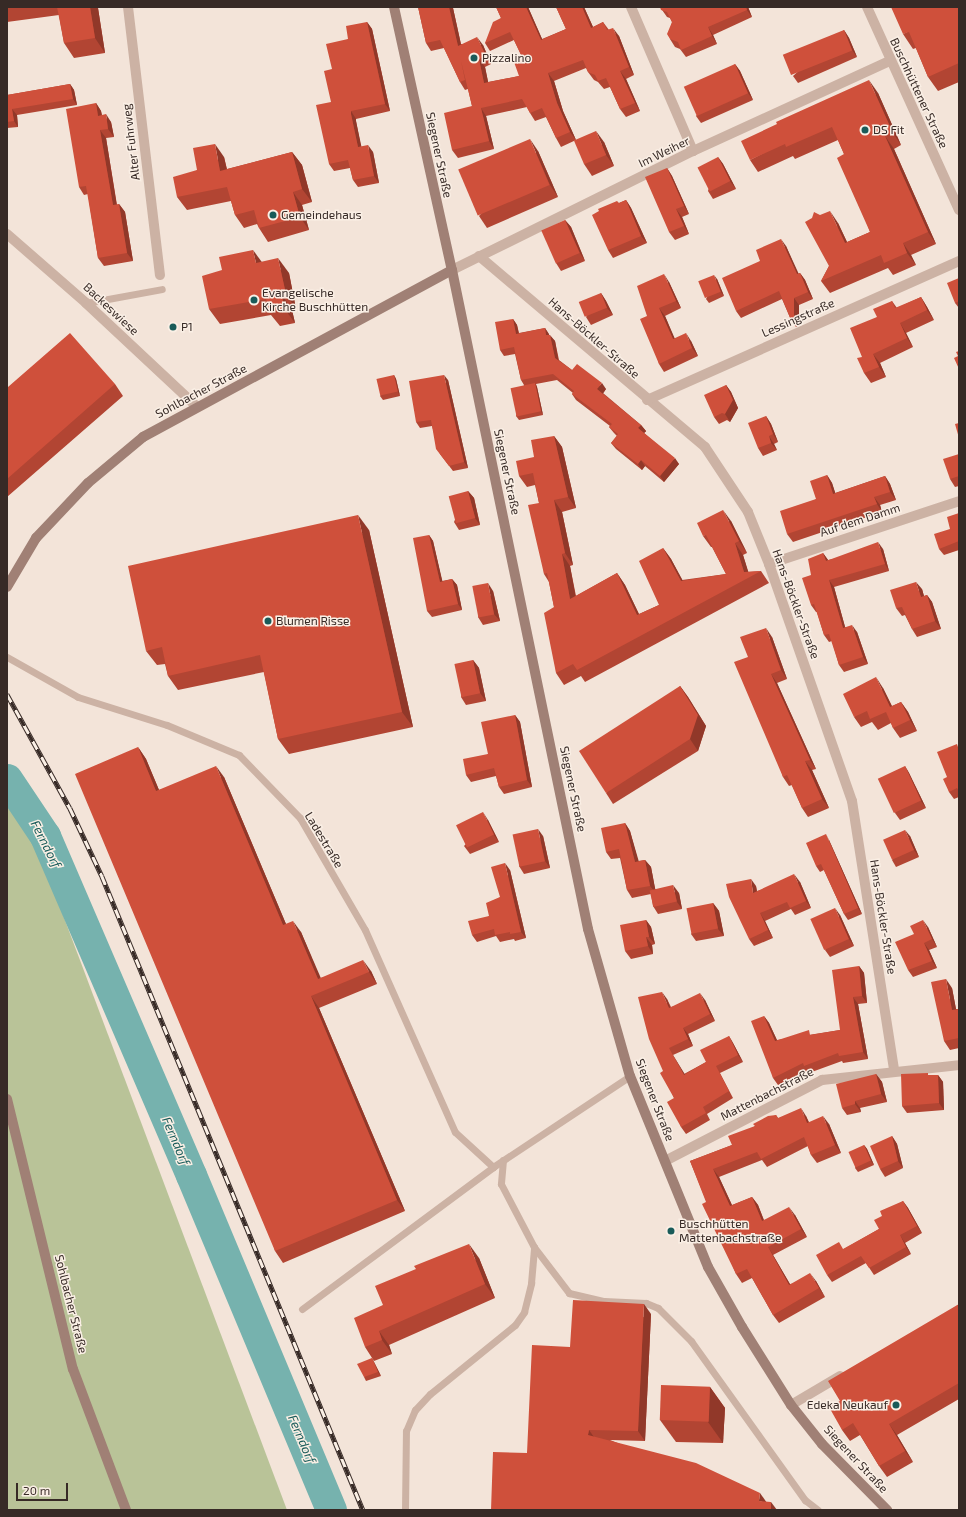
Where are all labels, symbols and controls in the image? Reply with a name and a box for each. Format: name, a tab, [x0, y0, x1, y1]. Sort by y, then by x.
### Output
street label: Buschhüttener Straße	[887, 35, 951, 151]
place label: Pizzalino	[482, 51, 531, 65]
marker: Pizzalino	[469, 53, 479, 63]
street label: Alter Fuhrweg	[119, 103, 143, 181]
street label: Siegener Straße	[423, 111, 455, 199]
place label: DS Fit	[873, 123, 904, 137]
marker: DS Fit	[860, 125, 870, 135]
street label: Im Weiher	[636, 133, 692, 171]
place label: Gemeindehaus	[281, 208, 362, 222]
marker: Gemeindehaus	[268, 210, 278, 220]
street label: Backeswiese	[80, 280, 142, 338]
place label: Evangelische Kirche Buschhütten	[262, 286, 368, 314]
marker: Evangelische Kirche Buschhütten	[249, 295, 259, 305]
street label: Hans-Böckler-Straße	[546, 295, 642, 381]
street label: Lessingstraße	[759, 296, 837, 340]
place label: P1	[181, 320, 193, 334]
marker: P1	[168, 322, 178, 332]
street label: Sohlbacher Straße	[153, 361, 249, 421]
street label: Siegener Straße	[491, 428, 523, 516]
street label: Auf dem Damm	[818, 500, 902, 540]
street label: Hans-Böckler-Straße	[769, 547, 823, 661]
place label: Blumen Risse	[276, 614, 349, 628]
marker: Blumen Risse	[263, 616, 273, 626]
street label: Siegener Straße	[557, 745, 589, 833]
street label: Ladestraße	[302, 809, 346, 871]
water label: Ferndorf	[27, 818, 65, 870]
street label: Hans-Böckler-Straße	[867, 859, 899, 975]
street label: Siegener Straße	[633, 1057, 677, 1143]
street label: Mattenbachstraße	[718, 1064, 816, 1124]
water label: Ferndorf	[159, 1114, 193, 1168]
place label: Buschhütten Mattenbachstraße	[679, 1217, 782, 1245]
marker: Buschhütten Mattenbachstraße	[666, 1226, 676, 1236]
street label: Sohlbacher Straße	[52, 1253, 90, 1355]
place label: Edeka Neukauf	[807, 1398, 888, 1412]
marker: Edeka Neukauf	[891, 1400, 901, 1410]
water label: Ferndorf	[285, 1412, 319, 1466]
street label: Siegener Straße	[821, 1422, 891, 1496]
scale bar	[18, 1475, 70, 1501]
text: 20 m	[23, 1483, 50, 1497]

